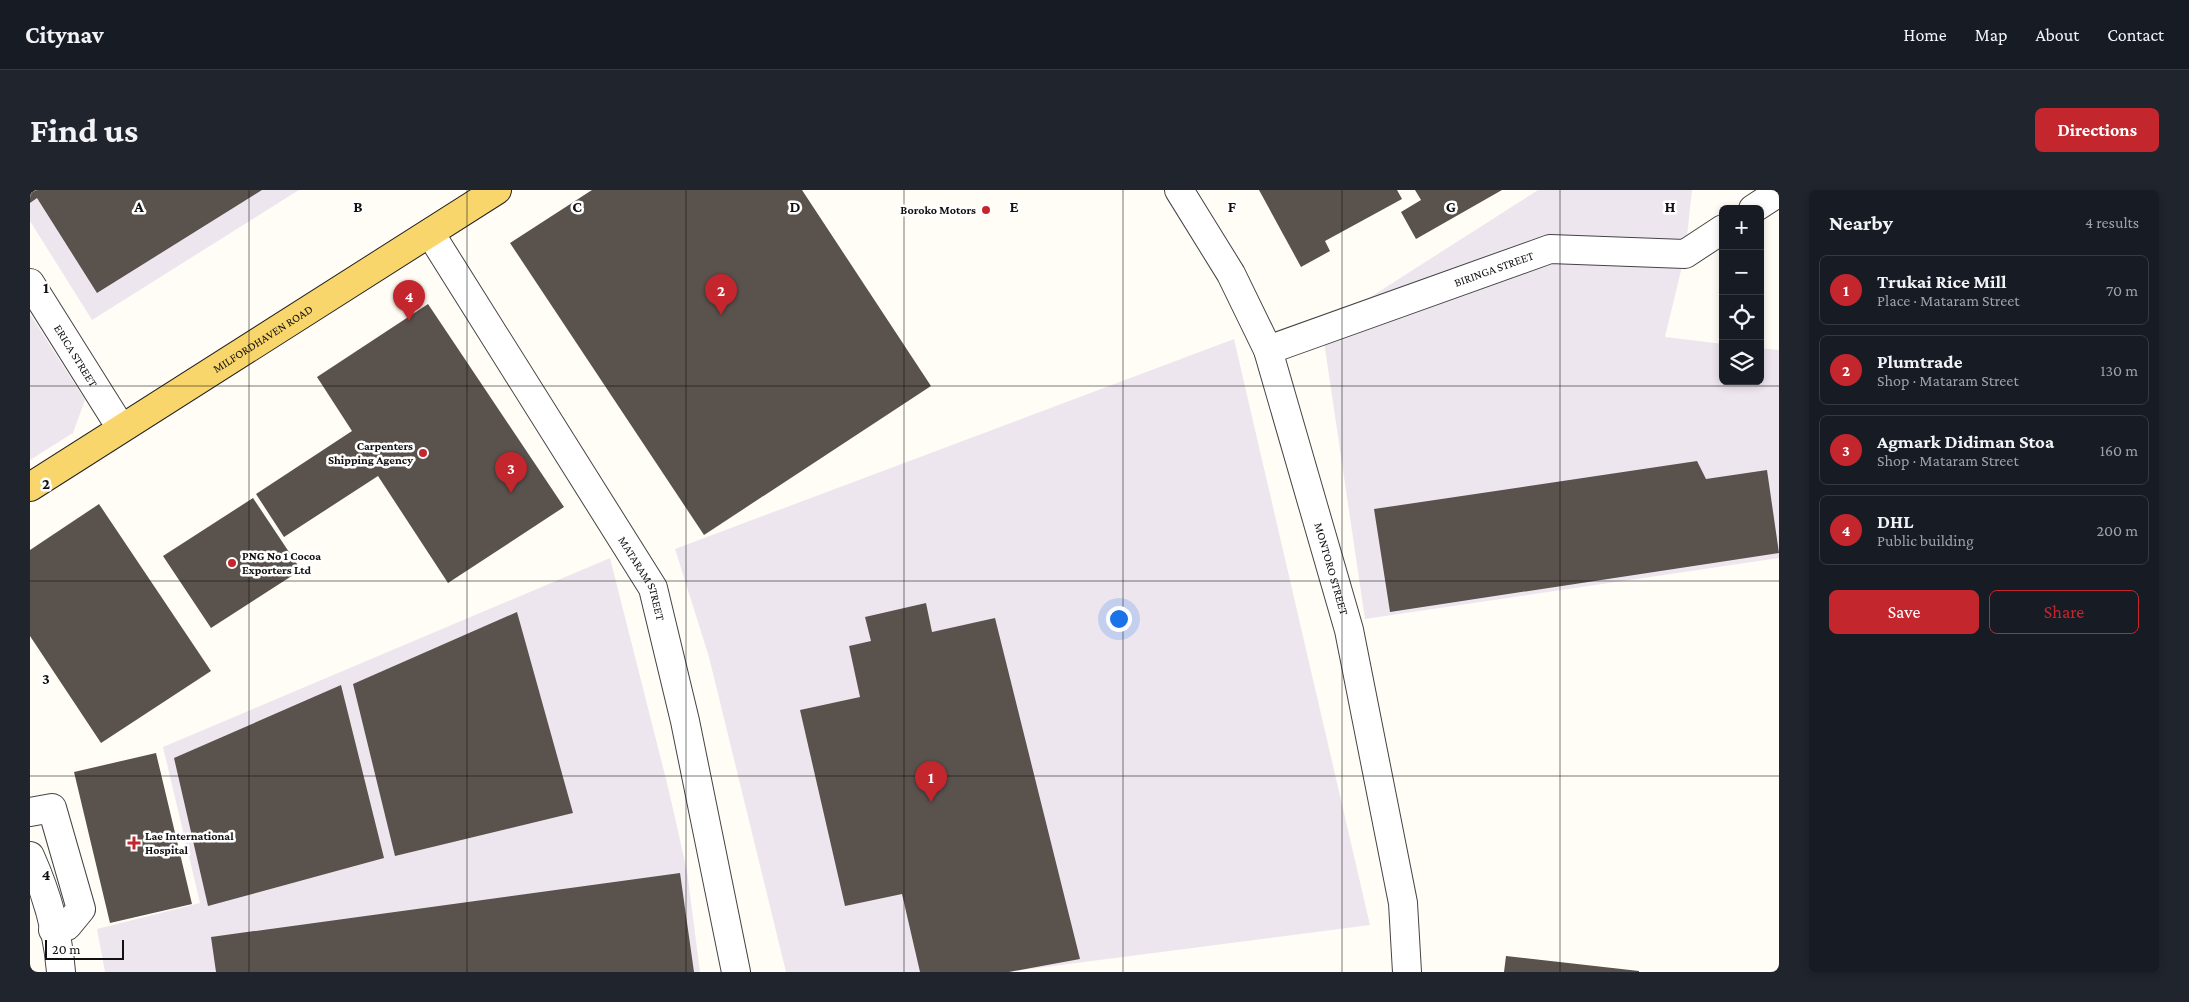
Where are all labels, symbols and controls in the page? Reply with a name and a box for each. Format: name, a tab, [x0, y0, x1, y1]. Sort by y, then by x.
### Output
text: Citynav	[25, 21, 104, 48]
text: Home	[1904, 25, 1947, 45]
text: Map	[1975, 25, 2007, 45]
text: About	[2035, 25, 2079, 45]
text: Contact	[2107, 25, 2164, 45]
button: Directions	[2035, 108, 2159, 152]
text: Find us	[30, 111, 138, 150]
text: A	[133, 198, 144, 215]
text: B	[353, 198, 363, 215]
text: C	[572, 198, 582, 215]
text: D	[789, 198, 801, 215]
text: E	[1009, 198, 1019, 215]
text: F	[1228, 198, 1237, 215]
text: G	[1446, 198, 1456, 215]
text: H	[1665, 198, 1676, 215]
place label: Boroko Motors	[900, 203, 976, 217]
marker: Boroko Motors	[980, 204, 992, 216]
map controls	[1719, 205, 1764, 385]
button: +	[1719, 205, 1764, 250]
text: Nearby	[1829, 211, 1893, 235]
text: 4 results	[2085, 214, 2139, 231]
street label: BIRINGA STREET	[1452, 248, 1536, 290]
button: −	[1719, 250, 1764, 295]
text: Trukai Rice Mill	[1877, 271, 2007, 292]
pin: 2	[705, 274, 737, 315]
text: 1	[43, 279, 49, 296]
pin: 4	[393, 280, 425, 321]
text: 1	[1843, 282, 1849, 299]
text: 70 m	[2106, 282, 2138, 299]
text: Place · Mataram Street	[1877, 292, 2020, 309]
button: locate	[1719, 295, 1764, 340]
street label: MILFORDHAVEN ROAD	[210, 302, 315, 376]
street label: ERICA STREET	[51, 322, 101, 390]
button: layers	[1719, 340, 1764, 385]
text: Plumtrade	[1877, 351, 1963, 372]
text: 2	[1842, 362, 1850, 379]
text: 130 m	[2100, 362, 2138, 379]
text: Shop · Mataram Street	[1877, 372, 2019, 389]
text: Agmark Didiman Stoa	[1877, 431, 2054, 452]
place label: Carpenters Shipping Agency	[328, 439, 413, 467]
text: 3	[1842, 442, 1850, 459]
text: 160 m	[2100, 442, 2138, 459]
marker: Carpenters Shipping Agency	[417, 447, 429, 459]
pin: 3	[495, 452, 527, 493]
text: Shop · Mataram Street	[1877, 452, 2019, 469]
text: 2	[42, 475, 50, 492]
text: DHL	[1877, 511, 1913, 532]
street label: MONTORO STREET	[1311, 521, 1351, 617]
text: 4	[1842, 522, 1850, 539]
text: 200 m	[2096, 522, 2138, 539]
text: Public building	[1877, 532, 1974, 549]
street label: MATARAM STREET	[615, 534, 668, 622]
place label: PNG No 1 Cocoa Exporters Ltd	[242, 549, 321, 577]
marker: PNG No 1 Cocoa Exporters Ltd	[226, 557, 238, 569]
button: Save	[1829, 590, 1979, 634]
button: Share	[1989, 590, 2139, 634]
your location	[1106, 606, 1132, 632]
text: 3	[42, 670, 50, 687]
pin: 1	[915, 761, 947, 802]
place label: Lae International Hospital	[145, 829, 234, 857]
marker: Lae International Hospital	[127, 836, 141, 850]
text: 4	[42, 866, 51, 883]
scale bar	[45, 937, 124, 960]
text: 20 m	[52, 941, 80, 957]

